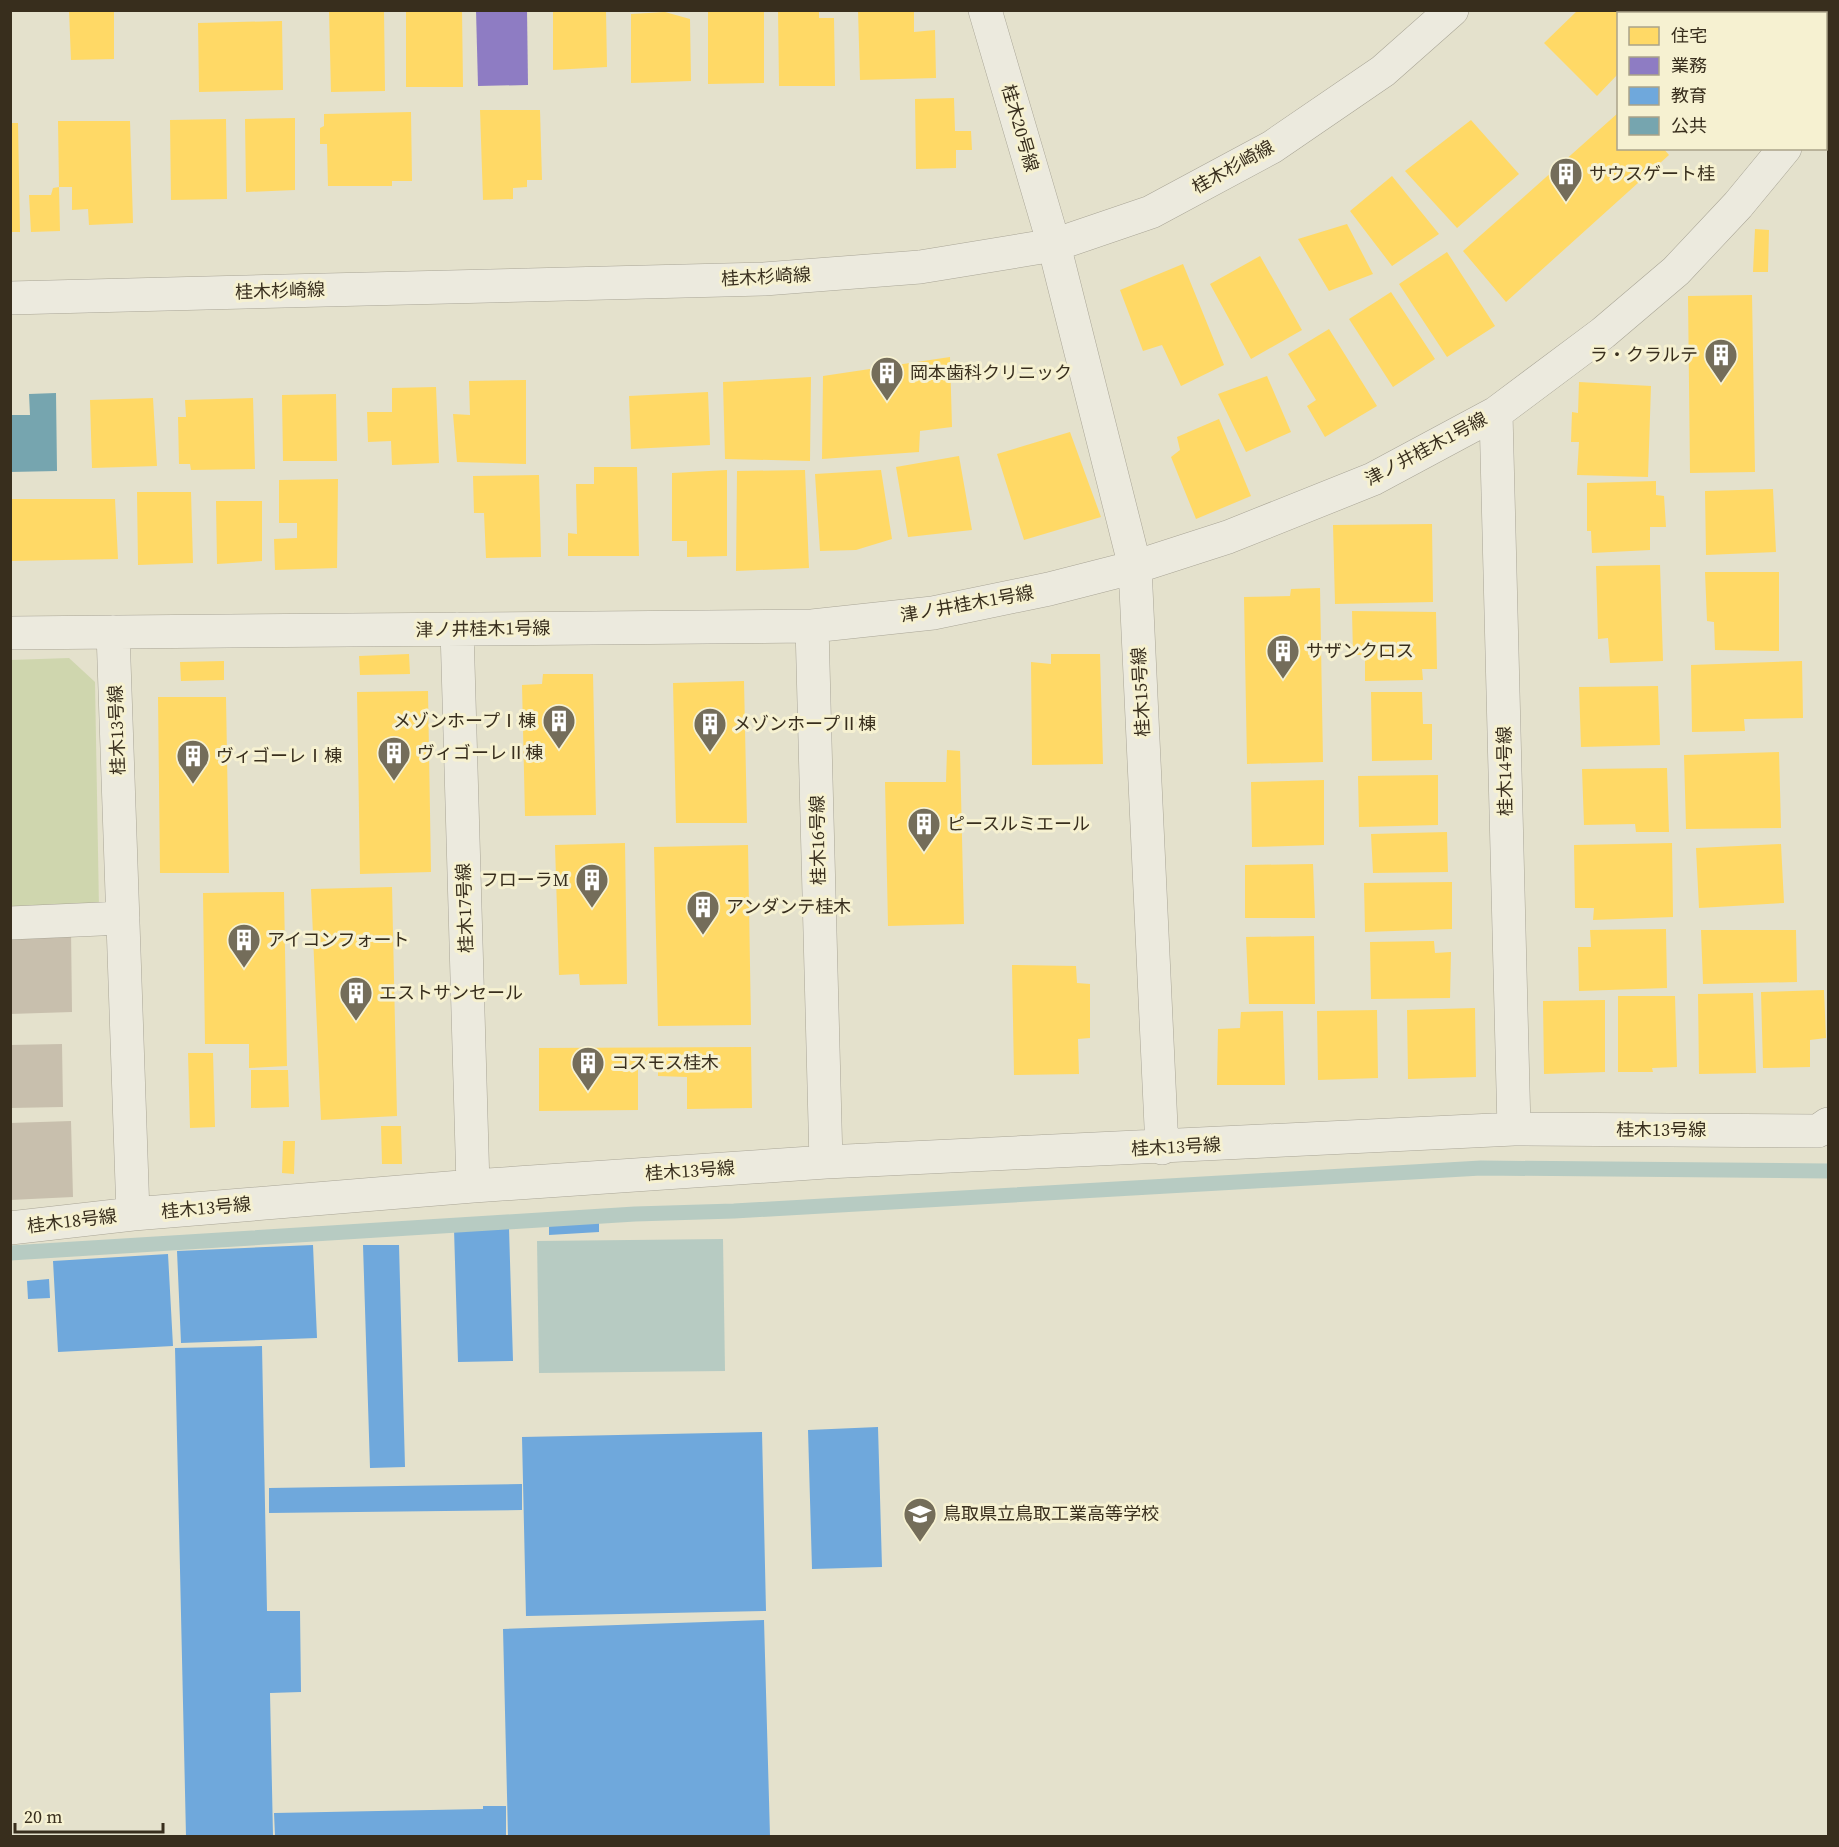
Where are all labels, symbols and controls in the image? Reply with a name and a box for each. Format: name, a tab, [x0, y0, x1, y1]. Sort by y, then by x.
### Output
legend	[1617, 12, 1827, 150]
text: 住宅	[1671, 23, 1707, 48]
text: 業務	[1671, 53, 1707, 78]
street label: 桂木20号線	[996, 81, 1045, 175]
text: 教育	[1671, 83, 1707, 108]
text: 公共	[1671, 113, 1707, 138]
street label: 桂木杉崎線	[1187, 134, 1278, 199]
building icon: サウスゲート桂	[1548, 156, 1584, 203]
place label: サウスゲート桂	[1589, 161, 1715, 186]
street label: 桂木杉崎線	[720, 262, 812, 291]
street label: 桂木杉崎線	[235, 276, 325, 305]
building icon: ラ・クラルテ	[1703, 337, 1739, 384]
place label: ラ・クラルテ	[1590, 342, 1698, 367]
building icon: 岡本歯科クリニック	[869, 355, 905, 402]
place label: 岡本歯科クリニック	[910, 360, 1072, 385]
street label: 津ノ井桂木1号線	[1360, 406, 1491, 491]
street label: 津ノ井桂木1号線	[898, 579, 1036, 628]
street label: 津ノ井桂木1号線	[415, 615, 551, 642]
building icon: サザンクロス	[1265, 633, 1301, 680]
place label: サザンクロス	[1306, 638, 1414, 663]
street label: 桂木15号線	[1126, 646, 1155, 738]
street label: 桂木13号線	[102, 685, 131, 775]
building icon: メゾンホープⅠ棟	[541, 703, 577, 750]
building icon: メゾンホープⅡ棟	[692, 706, 728, 753]
place label: メゾンホープⅠ棟	[393, 708, 536, 733]
place label: メゾンホープⅡ棟	[733, 711, 876, 736]
street label: 桂木14号線	[1491, 726, 1518, 816]
building icon: ヴィゴーレⅡ棟	[376, 735, 412, 782]
building icon: ヴィゴーレⅠ棟	[175, 738, 211, 785]
place label: ヴィゴーレⅡ棟	[417, 740, 543, 765]
place label: ヴィゴーレⅠ棟	[216, 743, 342, 768]
street label: 桂木16号線	[804, 795, 831, 885]
building icon: ピースルミエール	[906, 806, 942, 853]
place label: ピースルミエール	[947, 811, 1090, 836]
building icon: フローラM	[574, 862, 610, 909]
street label: 桂木17号線	[450, 863, 479, 953]
place label: フローラM	[481, 867, 569, 892]
building icon: アンダンテ桂木	[685, 889, 721, 936]
place label: アンダンテ桂木	[726, 894, 851, 919]
building icon: アイコンフォート	[226, 922, 262, 969]
place label: アイコンフォート	[267, 927, 410, 952]
building icon: エストサンセール	[338, 975, 374, 1022]
place label: エストサンセール	[379, 980, 523, 1005]
building icon: コスモス桂木	[570, 1045, 606, 1092]
place label: コスモス桂木	[611, 1050, 719, 1075]
street label: 桂木13号線	[1616, 1117, 1706, 1142]
street label: 桂木13号線	[1130, 1132, 1222, 1161]
street label: 桂木13号線	[644, 1155, 736, 1186]
street label: 桂木13号線	[160, 1191, 252, 1224]
street label: 桂木18号線	[26, 1203, 118, 1238]
school or university icon: 鳥取県立鳥取工業高等学校	[902, 1496, 938, 1543]
place label: 鳥取県立鳥取工業高等学校	[943, 1501, 1159, 1526]
scale bar	[15, 1796, 164, 1834]
text: 20 m	[24, 1804, 62, 1829]

